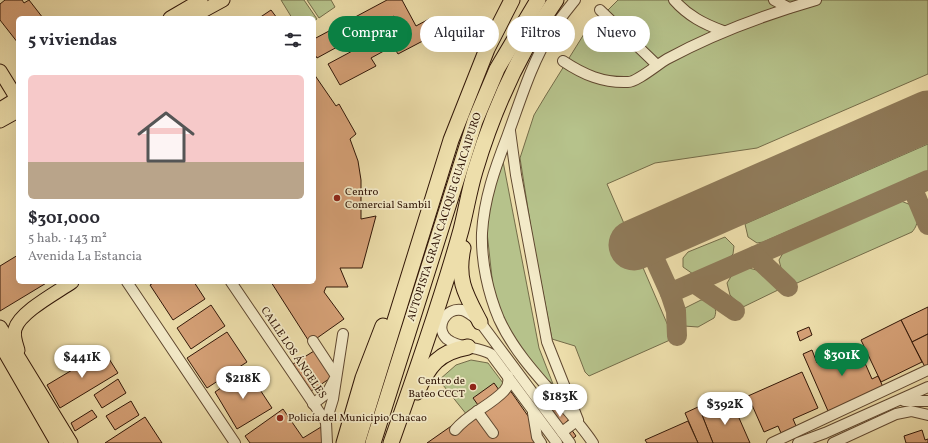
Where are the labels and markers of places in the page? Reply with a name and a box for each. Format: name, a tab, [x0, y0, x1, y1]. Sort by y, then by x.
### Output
place label: Centro Comercial Sambil	[345, 185, 431, 213]
marker: Centro Comercial Sambil	[332, 193, 342, 203]
pin: $301K	[814, 343, 870, 377]
pin: $441K	[54, 345, 110, 379]
pin: $218K	[215, 366, 271, 400]
place label: Centro de Bateo CCCT	[408, 374, 466, 402]
marker: Centro de Bateo CCCT	[468, 382, 478, 392]
pin: $183K	[532, 384, 588, 418]
pin: $392K	[697, 392, 753, 426]
place label: Policía del Municipio Chacao	[288, 411, 427, 426]
marker: Policía del Municipio Chacao	[275, 413, 285, 423]

